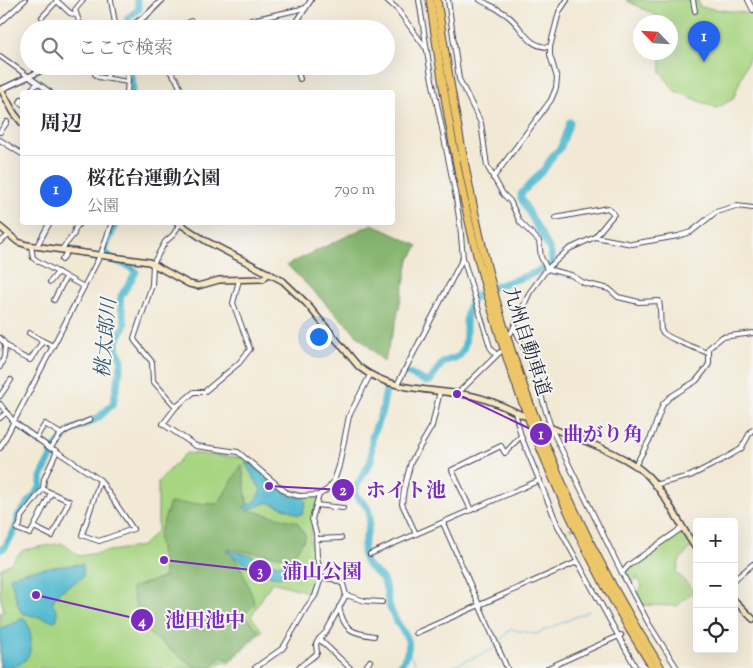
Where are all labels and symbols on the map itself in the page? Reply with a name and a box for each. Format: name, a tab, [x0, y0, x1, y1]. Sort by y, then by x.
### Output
north arrow	[633, 15, 678, 60]
pin: 1	[688, 21, 720, 62]
street label: 九州自動車道	[495, 283, 556, 400]
water label: 桃太郎川	[90, 295, 126, 379]
your location	[306, 324, 332, 350]
callout: 曲がり角	[528, 416, 653, 451]
text: 曲がり角	[563, 422, 643, 451]
text: 1	[538, 425, 544, 446]
callout: ホイト池	[331, 472, 456, 507]
text: ホイト池	[366, 478, 446, 507]
text: 2	[339, 481, 347, 502]
callout: 浦山公園	[247, 553, 372, 588]
text: 浦山公園	[282, 559, 362, 588]
text: 3	[257, 562, 263, 583]
callout: 池田池中	[130, 603, 255, 638]
text: 池田池中	[165, 608, 245, 637]
text: 4	[137, 612, 146, 633]

